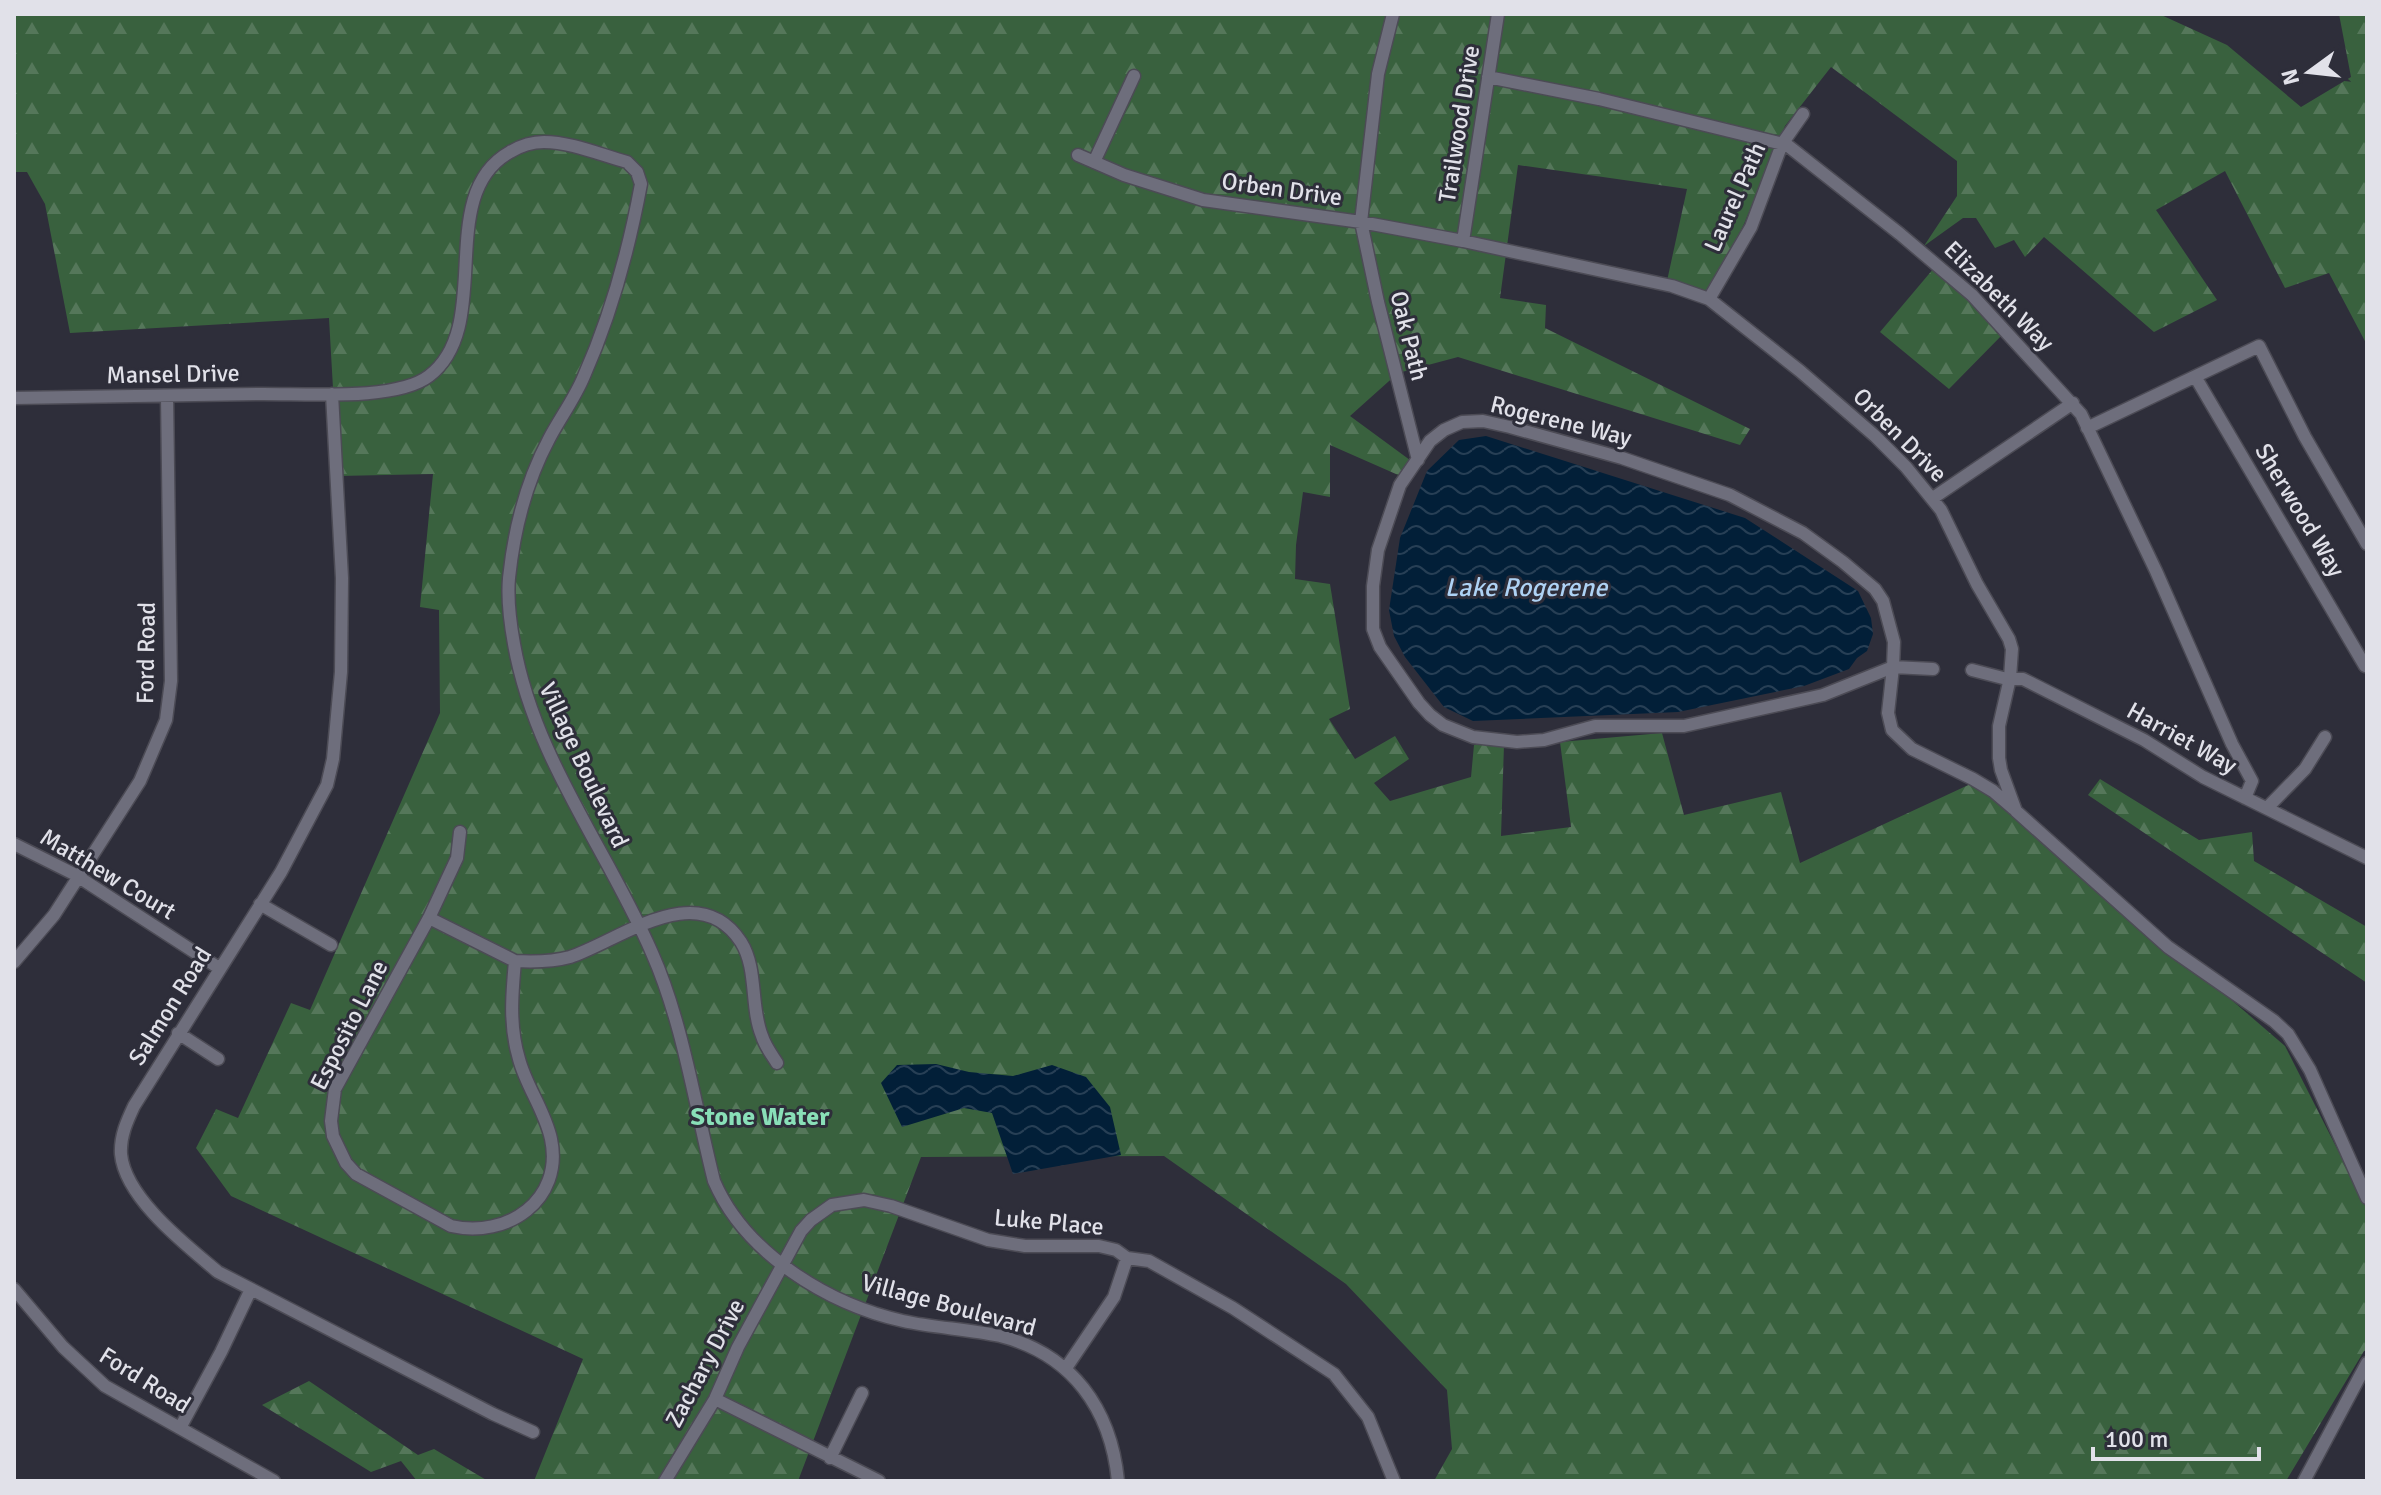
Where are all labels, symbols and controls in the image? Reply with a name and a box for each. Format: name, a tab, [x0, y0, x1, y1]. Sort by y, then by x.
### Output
north arrow	[2269, 32, 2349, 112]
street label: Trailwood Drive	[1432, 43, 1486, 205]
text: N	[2275, 66, 2305, 88]
street label: Laurel Path	[1698, 138, 1772, 256]
street label: Orben Drive	[1220, 166, 1344, 212]
street label: Elizabeth Way	[1938, 235, 2060, 357]
street label: Oak Path	[1383, 288, 1435, 384]
street label: Mansel Drive	[106, 358, 240, 390]
street label: Orben Drive	[1846, 381, 1954, 489]
street label: Rogerene Way	[1487, 389, 1635, 453]
street label: Sherwood Way	[2248, 438, 2352, 582]
water label: Lake Rogerene	[1445, 572, 1609, 604]
street label: Ford Road	[130, 602, 162, 704]
street label: Village Boulevard	[533, 677, 635, 853]
street label: Harriet Way	[2122, 695, 2242, 781]
street label: Matthew Court	[35, 822, 181, 926]
street label: Salmon Road	[122, 941, 218, 1071]
street label: Esposito Lane	[303, 955, 395, 1095]
district label: Stone Water	[690, 1101, 830, 1133]
street label: Luke Place	[993, 1202, 1105, 1242]
street label: Village Boulevard	[859, 1267, 1039, 1343]
street label: Zachary Drive	[659, 1294, 751, 1432]
street label: Ford Road	[94, 1340, 196, 1420]
scale bar	[2093, 1411, 2259, 1461]
text: 100 m	[2105, 1424, 2168, 1454]

